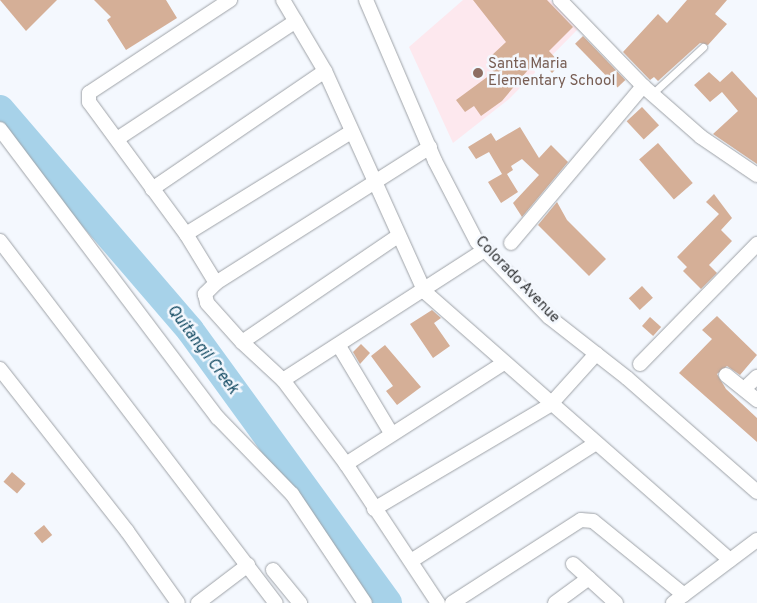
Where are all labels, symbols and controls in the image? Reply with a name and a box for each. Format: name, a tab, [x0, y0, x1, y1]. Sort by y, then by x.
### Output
place label: Santa Maria Elementary School	[488, 55, 615, 90]
marker: Santa Maria Elementary School	[472, 67, 484, 79]
street label: Colorado Avenue	[471, 233, 563, 327]
water label: Quitangil Creek	[162, 302, 242, 398]

